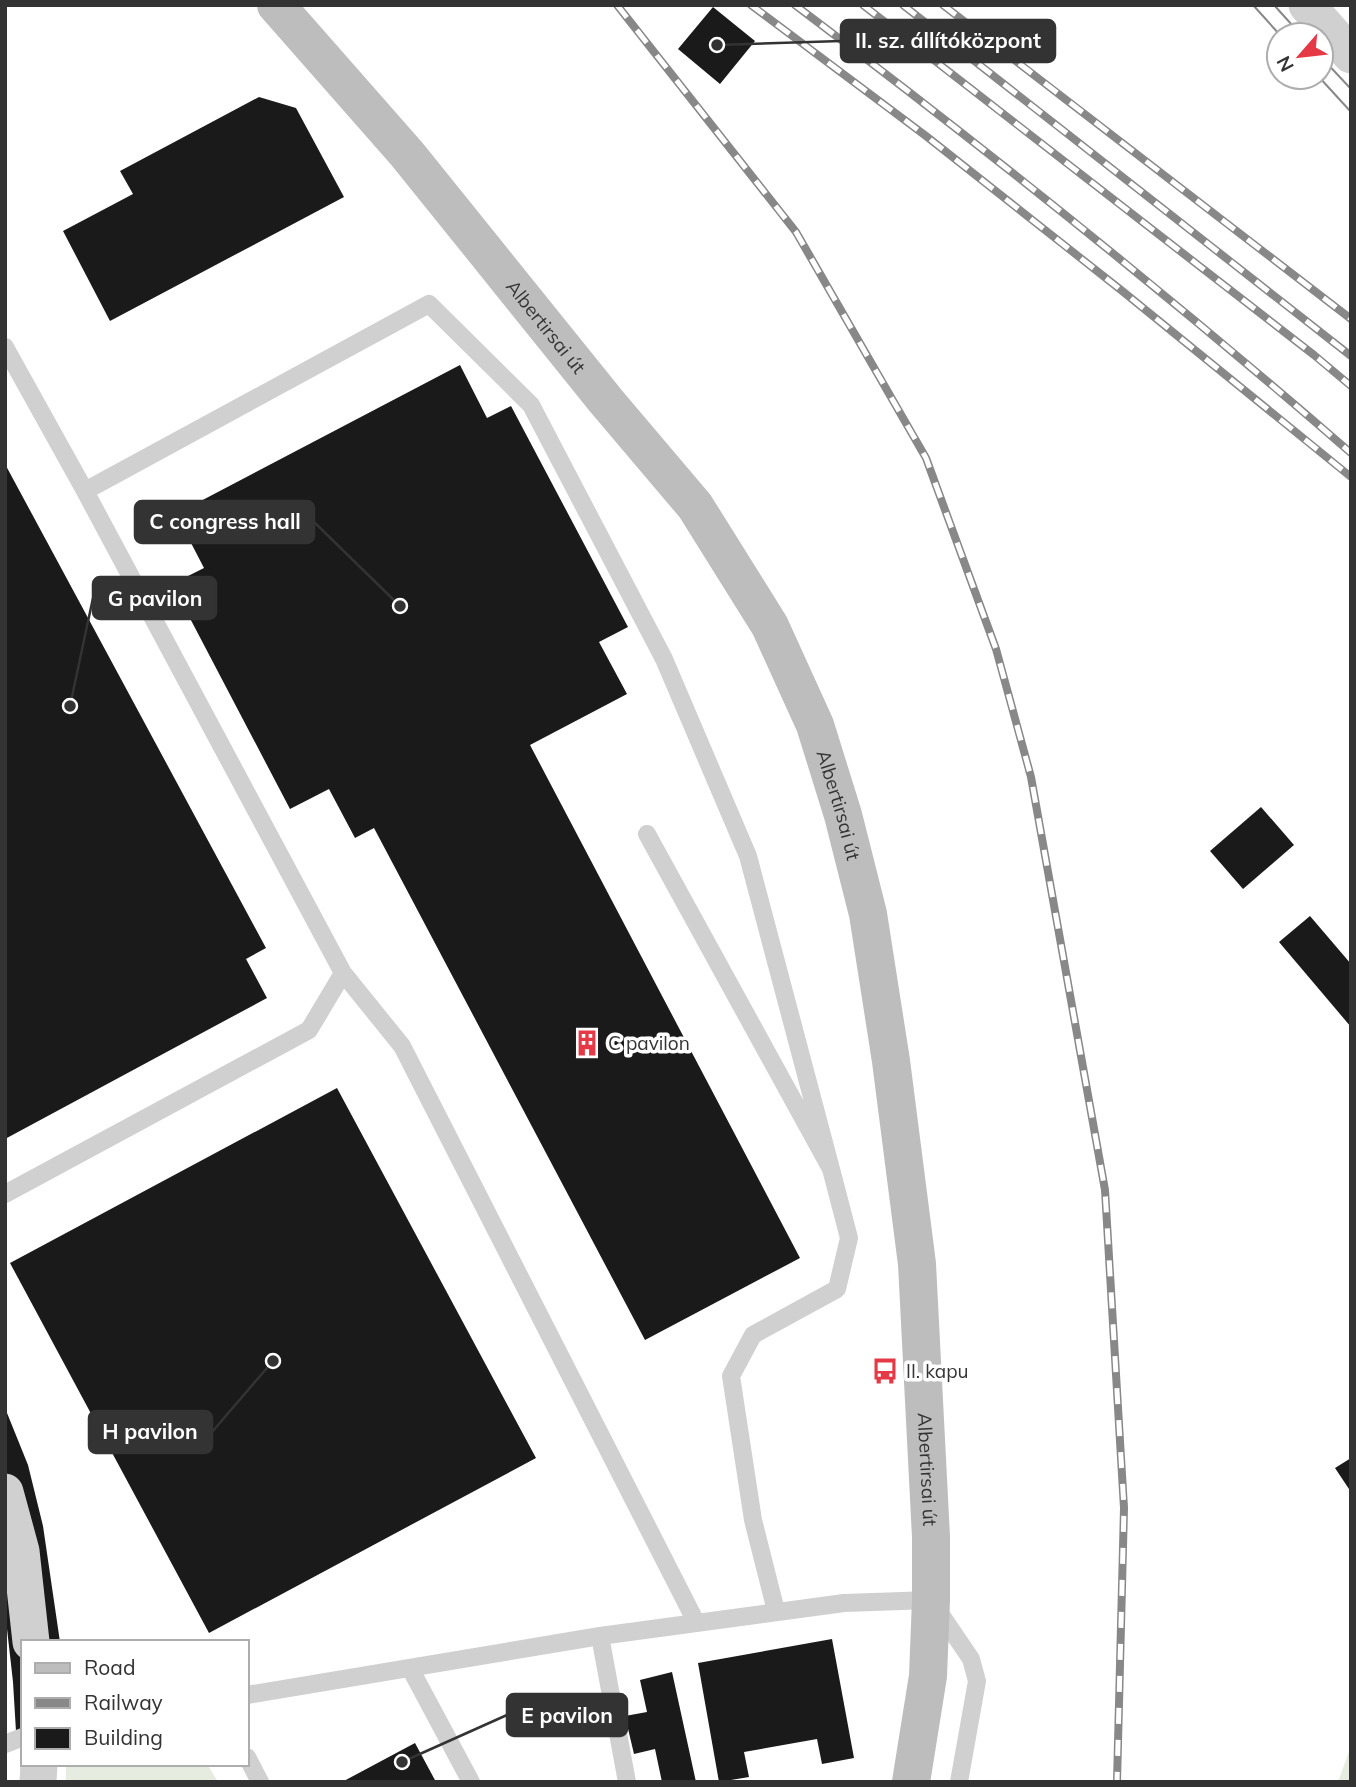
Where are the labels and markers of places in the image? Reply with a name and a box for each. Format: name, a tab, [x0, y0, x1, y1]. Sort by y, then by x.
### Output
callout: II. sz. állítóközpont	[841, 20, 1055, 62]
callout: C congress hall	[135, 501, 314, 543]
callout: G pavilon	[93, 577, 216, 619]
building icon: C pavilon	[572, 1028, 602, 1058]
place label: C pavilon	[608, 1031, 690, 1055]
bus stop icon: II. kapu	[870, 1356, 900, 1386]
place label: II. kapu	[906, 1359, 969, 1383]
callout: H pavilon	[89, 1411, 212, 1453]
callout: E pavilon	[507, 1694, 627, 1736]

